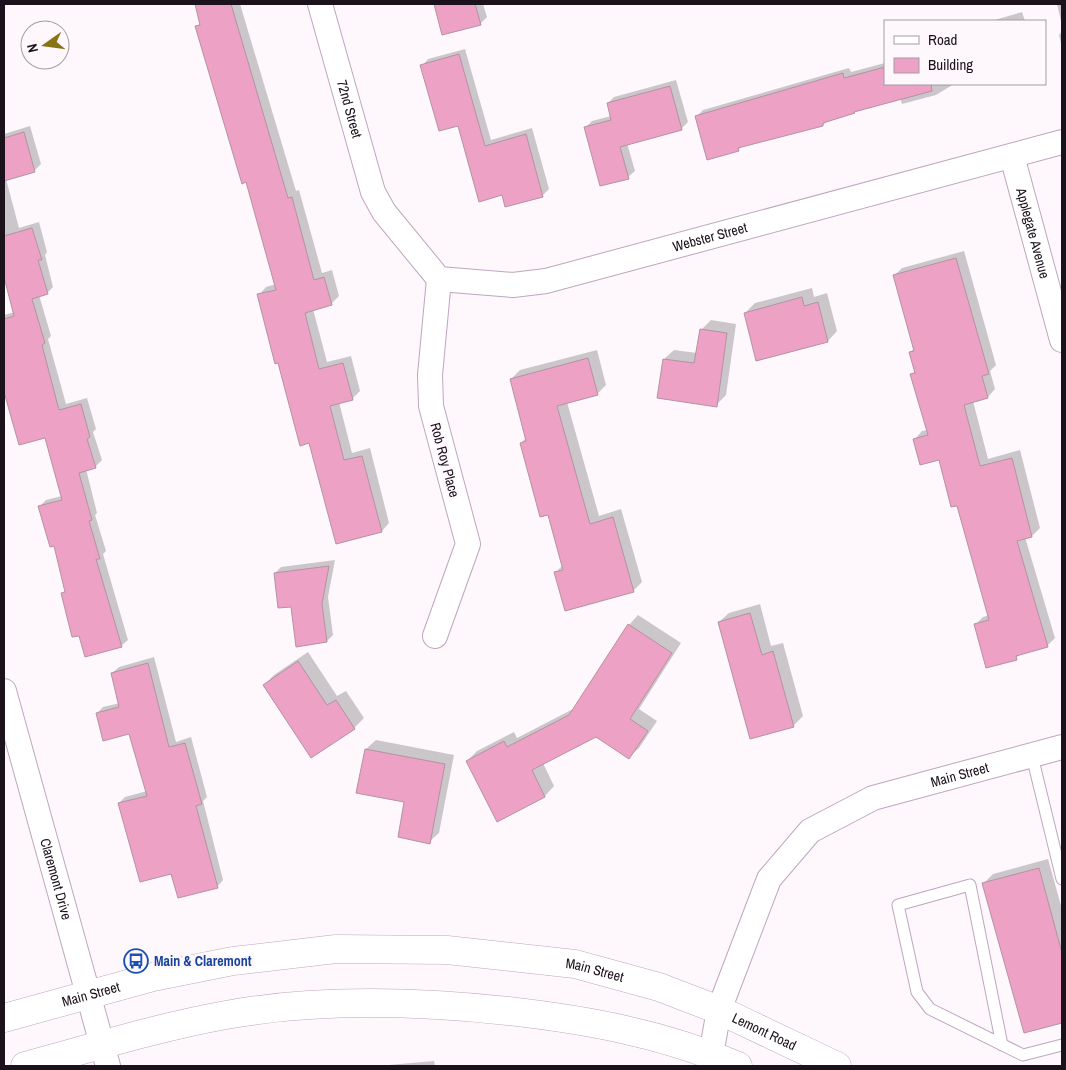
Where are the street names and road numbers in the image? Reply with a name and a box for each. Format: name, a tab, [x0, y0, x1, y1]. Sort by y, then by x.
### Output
street label: 72nd Street	[333, 78, 366, 140]
street label: Applegate Avenue	[1012, 185, 1054, 280]
street label: Webster Street	[671, 218, 749, 256]
street label: Rob Roy Place	[426, 421, 464, 499]
street label: Main Street	[929, 758, 991, 791]
street label: Claremont Drive	[36, 836, 76, 922]
street label: Main Street	[565, 954, 626, 986]
street label: Main Street	[60, 978, 122, 1011]
street label: Lemont Road	[729, 1009, 799, 1054]

